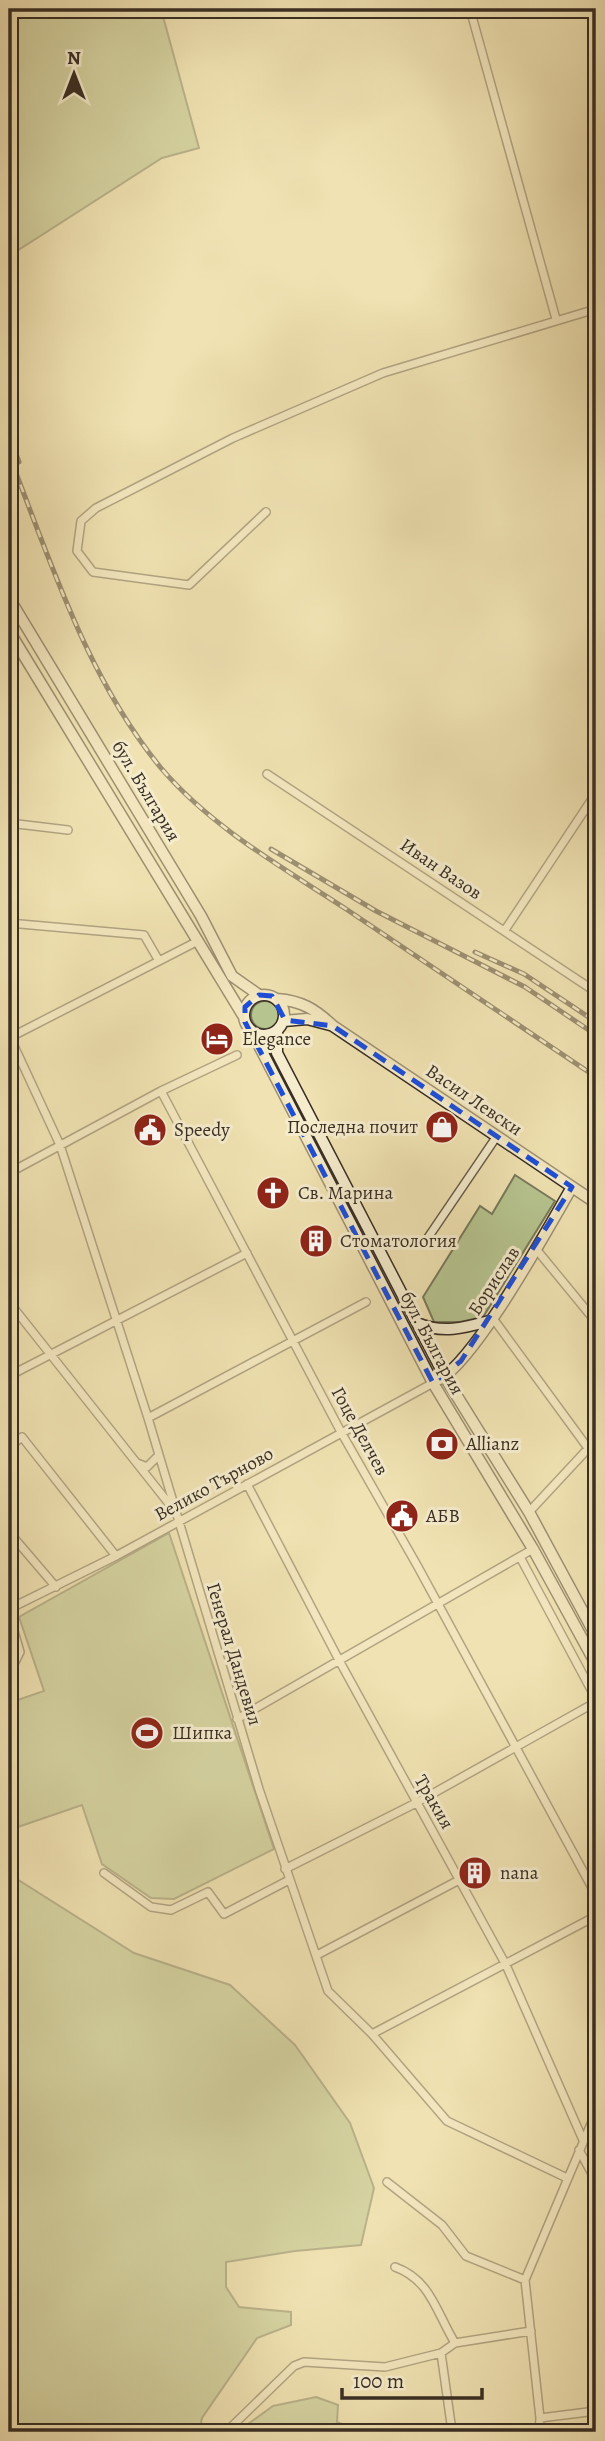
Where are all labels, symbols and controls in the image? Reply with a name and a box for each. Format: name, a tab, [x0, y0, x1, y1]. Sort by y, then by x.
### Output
north arrow	[38, 38, 108, 108]
text: N	[67, 45, 81, 71]
street label: бул. България	[106, 735, 186, 847]
street label: Иван Вазов	[395, 832, 487, 906]
hotel icon: Elegance	[198, 1020, 236, 1058]
place label: Elegance	[242, 1026, 311, 1052]
street label: Васил Левски	[420, 1058, 528, 1142]
shop icon: Последна почит	[423, 1108, 461, 1146]
public building icon: Speedy	[131, 1111, 169, 1149]
place label: Последна почит	[287, 1114, 419, 1140]
place label: Speedy	[174, 1117, 230, 1143]
church icon: Св. Марина	[254, 1174, 292, 1212]
place label: Св. Марина	[298, 1180, 394, 1206]
building icon: Стоматология	[297, 1222, 335, 1260]
place label: Стоматология	[340, 1228, 457, 1254]
street label: Борислав	[462, 1241, 526, 1321]
street label: бул. България	[394, 1287, 470, 1399]
street label: Гоце Делчев	[325, 1382, 395, 1480]
bank icon: Allianz	[423, 1425, 461, 1463]
place label: Allianz	[465, 1431, 519, 1457]
street label: Велико Търново	[150, 1441, 278, 1527]
public building icon: АБВ	[383, 1497, 421, 1535]
place label: АБВ	[425, 1503, 460, 1529]
street label: Генерал Дандевил	[200, 1579, 268, 1729]
sports icon: Шипка	[128, 1714, 166, 1752]
place label: Шипка	[172, 1720, 232, 1746]
street label: Тракия	[408, 1770, 460, 1834]
building icon: nana	[456, 1854, 494, 1892]
place label: nana	[500, 1860, 539, 1886]
scale bar	[342, 2357, 482, 2401]
text: 100 m	[353, 2367, 404, 2395]

